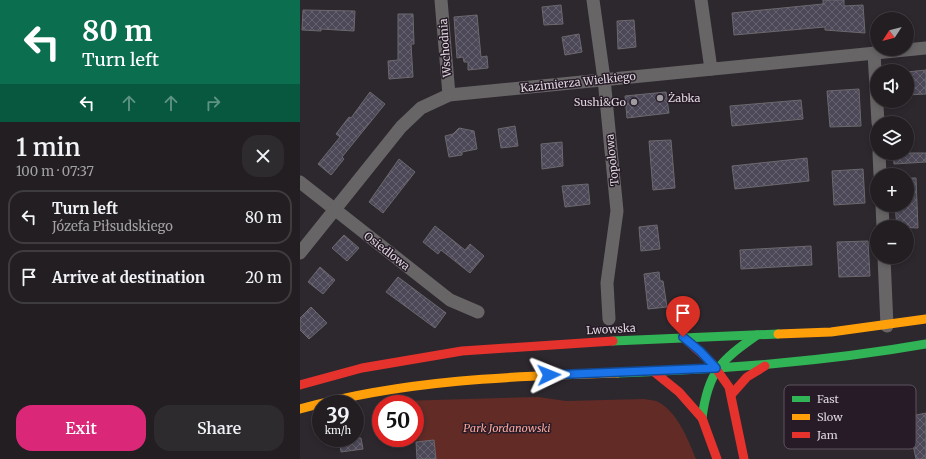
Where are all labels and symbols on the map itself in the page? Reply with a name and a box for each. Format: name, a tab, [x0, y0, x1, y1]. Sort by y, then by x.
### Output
north arrow	[870, 12, 914, 56]
street label: Wschodnia	[436, 18, 454, 79]
street label: Kazimierza Wielkiego	[520, 69, 637, 95]
place label: Żabka	[668, 91, 701, 105]
marker: Żabka	[655, 93, 665, 103]
place label: Sushi&Go	[574, 95, 627, 109]
marker: Sushi&Go	[629, 97, 639, 107]
street label: Topolowa	[602, 133, 622, 187]
street label: Osiedlowa	[361, 229, 413, 273]
pin	[666, 296, 700, 337]
street label: Lwowska	[586, 321, 636, 337]
position arrow	[528, 354, 570, 396]
legend	[784, 385, 916, 449]
text: Fast	[817, 392, 840, 406]
speed limit sign: 50	[372, 395, 424, 447]
text: Slow	[817, 410, 843, 424]
park label: Park Jordanowski	[463, 421, 551, 435]
text: Jam	[816, 428, 838, 442]

